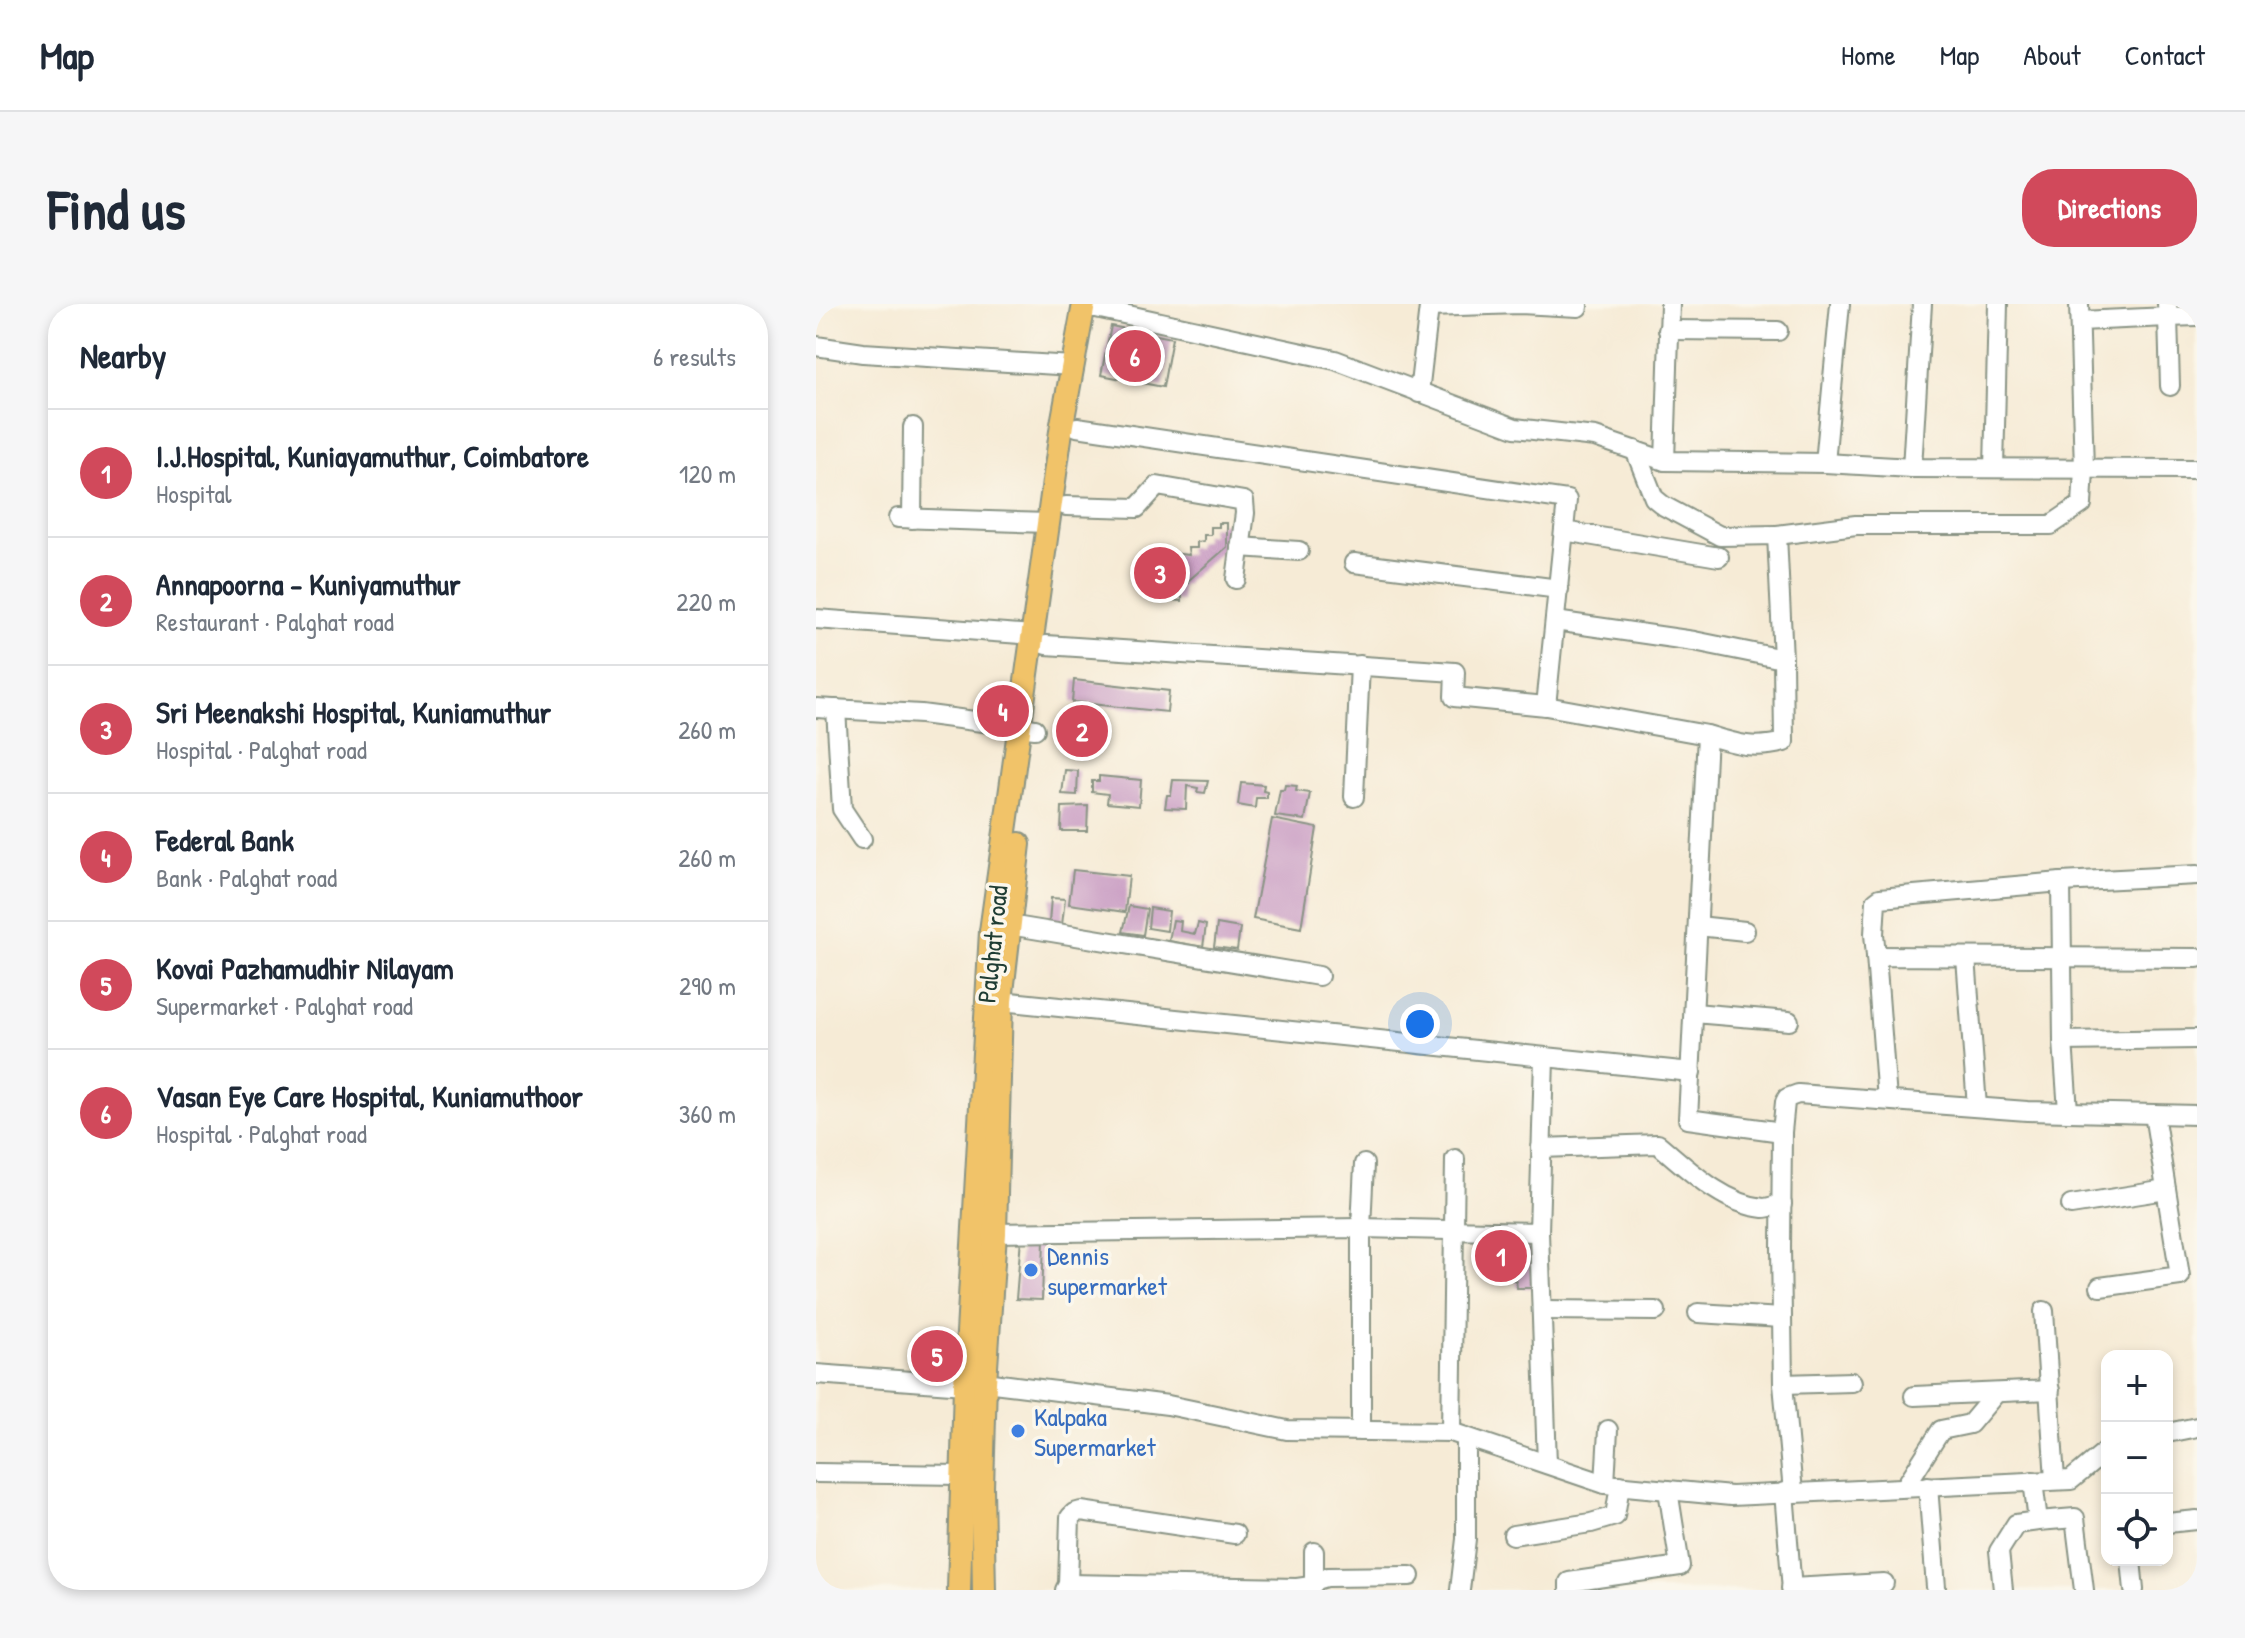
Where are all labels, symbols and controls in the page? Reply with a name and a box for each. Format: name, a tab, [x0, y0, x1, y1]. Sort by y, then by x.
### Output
text: Map	[40, 29, 94, 81]
text: Home	[1841, 36, 1896, 74]
text: Map	[1940, 36, 1979, 74]
text: About	[2023, 36, 2081, 74]
text: Contact	[2125, 36, 2205, 74]
button: Directions	[2022, 169, 2197, 247]
text: Find us	[48, 171, 186, 246]
pin: 6	[1109, 326, 1161, 386]
text: Nearby	[80, 333, 166, 379]
text: 6 results	[653, 339, 736, 374]
text: I.J.Hospital, Kuniayamuthur, Coimbatore	[156, 436, 589, 476]
text: 1	[101, 456, 111, 491]
text: 120 m	[679, 456, 736, 491]
text: Hospital	[156, 476, 232, 511]
pin: 3	[1134, 543, 1186, 603]
text: Annapoorna - Kuniyamuthur	[156, 564, 461, 604]
text: 2	[100, 584, 112, 619]
text: 220 m	[676, 584, 736, 619]
text: Restaurant · Palghat road	[156, 604, 394, 639]
pin: 4	[977, 681, 1029, 741]
text: Sri Meenakshi Hospital, Kuniamuthur	[156, 692, 551, 732]
pin: 2	[1056, 701, 1108, 761]
text: 3	[100, 712, 112, 747]
text: 260 m	[678, 712, 736, 747]
text: Hospital · Palghat road	[156, 732, 367, 767]
text: Federal Bank	[156, 820, 294, 860]
text: 4	[101, 840, 111, 875]
text: 260 m	[678, 840, 736, 875]
text: Bank · Palghat road	[156, 860, 337, 895]
street label: Palghat road	[968, 883, 1016, 1005]
text: Kovai Pazhamudhir Nilayam	[156, 948, 454, 988]
text: 5	[101, 968, 112, 1003]
text: 290 m	[679, 968, 736, 1003]
text: Supermarket · Palghat road	[156, 988, 413, 1023]
your location	[1400, 1004, 1440, 1044]
text: Vasan Eye Care Hospital, Kuniamuthoor	[156, 1076, 583, 1116]
text: 6	[101, 1096, 111, 1131]
text: 360 m	[679, 1096, 736, 1131]
text: Hospital · Palghat road	[156, 1116, 367, 1151]
pin: 1	[1475, 1226, 1527, 1286]
place label: Dennis supermarket	[1047, 1238, 1168, 1303]
marker: Dennis supermarket	[1022, 1261, 1040, 1279]
pin: 5	[911, 1326, 963, 1386]
map controls	[2101, 1350, 2173, 1566]
button: +	[2101, 1350, 2173, 1422]
place label: Kalpaka Supermarket	[1034, 1399, 1157, 1464]
marker: Kalpaka Supermarket	[1009, 1422, 1027, 1440]
button: −	[2101, 1422, 2173, 1494]
button: locate	[2101, 1494, 2173, 1566]

